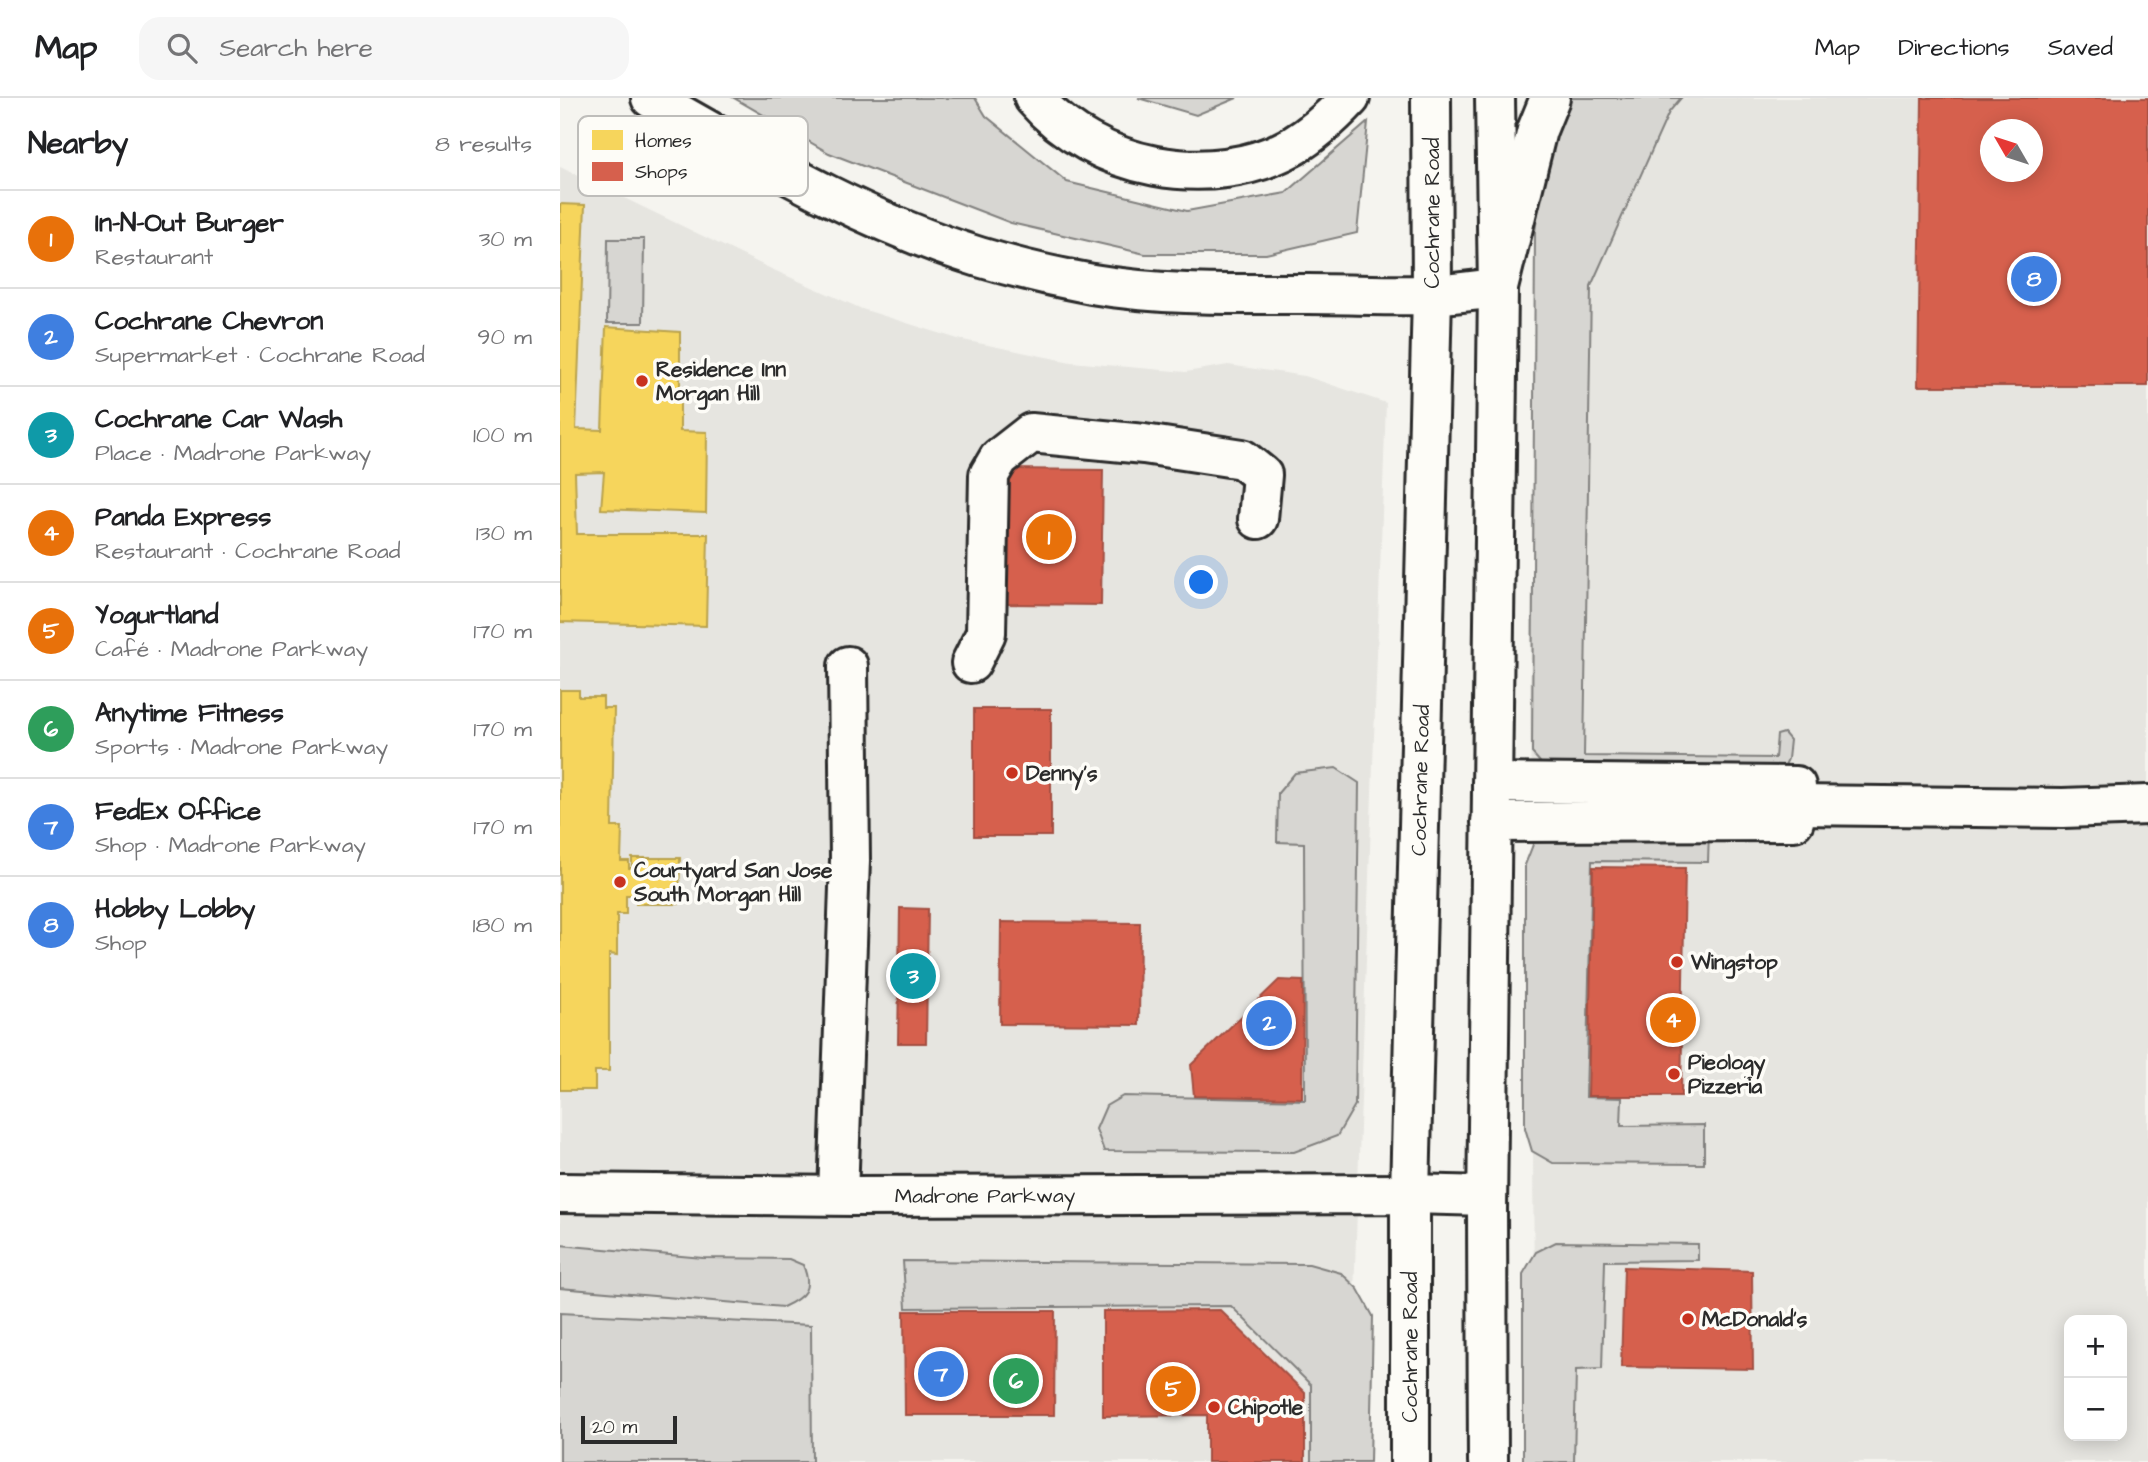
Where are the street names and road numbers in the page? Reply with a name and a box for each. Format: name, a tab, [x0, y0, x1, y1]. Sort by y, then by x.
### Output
street label: Cochrane Road	[1418, 137, 1447, 289]
street label: Cochrane Road	[1404, 704, 1436, 856]
street label: Madrone Parkway	[895, 1181, 1076, 1212]
street label: Cochrane Road	[1396, 1271, 1425, 1423]

